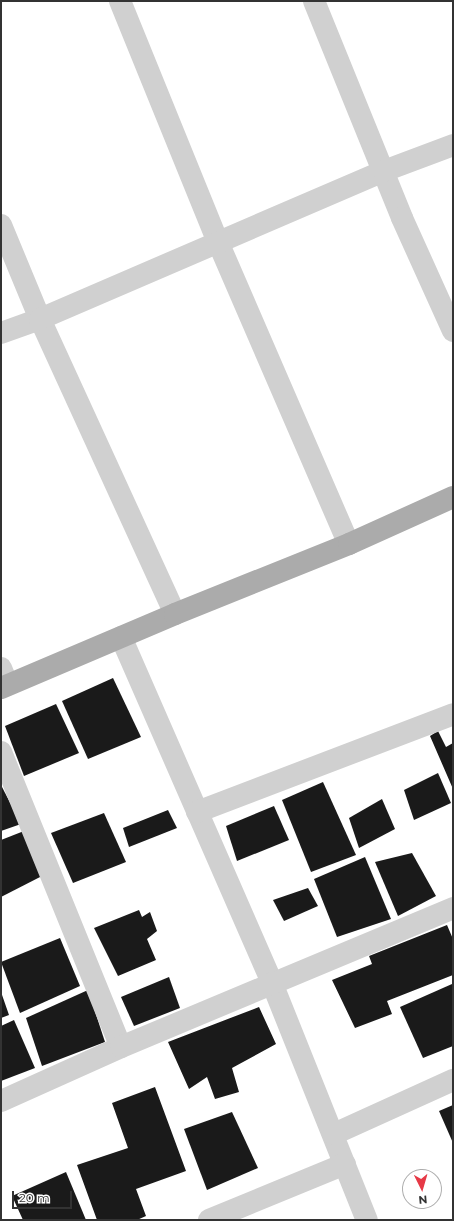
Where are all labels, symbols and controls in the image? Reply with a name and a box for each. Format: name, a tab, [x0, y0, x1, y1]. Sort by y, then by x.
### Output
north arrow	[402, 1169, 442, 1209]
scale bar	[14, 1183, 74, 1209]
text: 20 m	[19, 1190, 50, 1205]
text: N	[418, 1193, 428, 1207]

